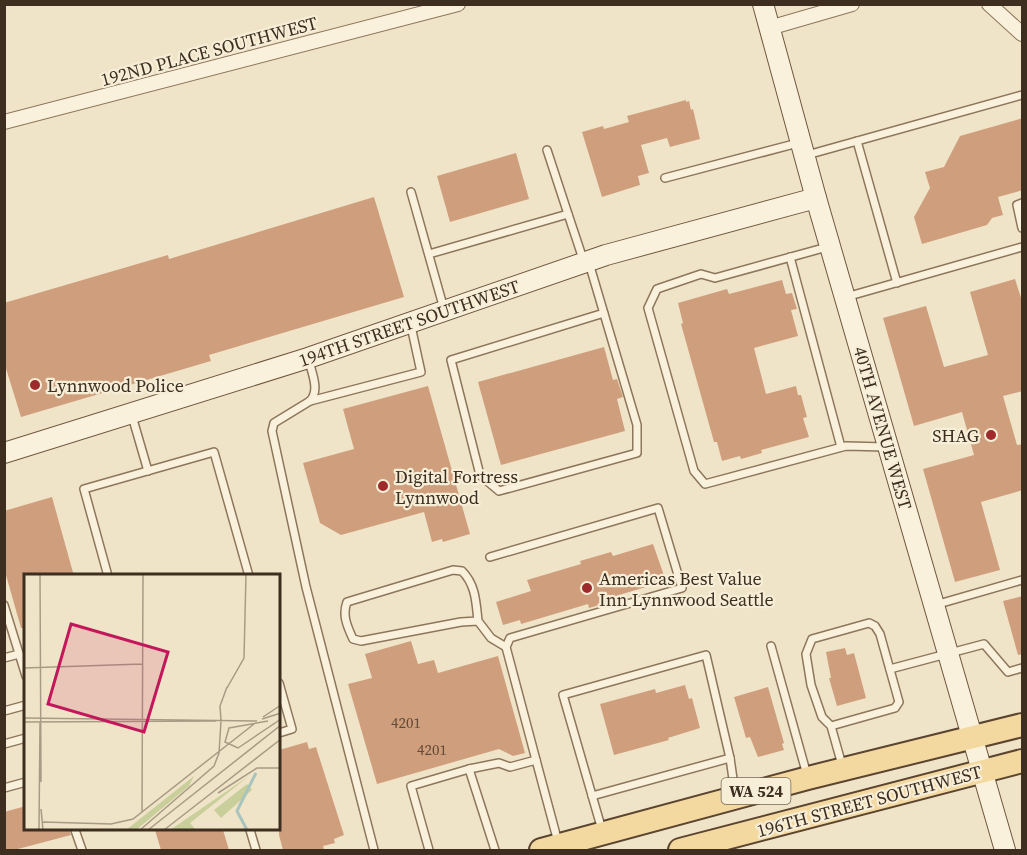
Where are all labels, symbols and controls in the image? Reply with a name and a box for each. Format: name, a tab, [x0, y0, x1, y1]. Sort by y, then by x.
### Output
street label: 192ND PLACE SOUTHWEST	[98, 10, 320, 92]
street label: 194TH STREET SOUTHWEST	[295, 273, 523, 373]
street label: 40TH AVENUE WEST	[848, 344, 918, 513]
place label: Lynnwood Police	[47, 373, 184, 398]
marker: Lynnwood Police	[28, 378, 42, 392]
place label: SHAG	[932, 423, 979, 448]
marker: SHAG	[984, 428, 998, 442]
place label: Digital Fortress Lynnwood	[395, 464, 518, 510]
marker: Digital Fortress Lynnwood	[376, 479, 390, 493]
place label: Americas Best Value Inn Lynnwood Seattle	[599, 566, 774, 612]
inset map	[24, 574, 280, 831]
marker: Americas Best Value Inn Lynnwood Seattle	[580, 581, 594, 595]
house number: 4201	[391, 712, 421, 733]
house number: 4201	[417, 739, 447, 760]
street label: 196TH STREET SOUTHWEST	[754, 759, 984, 843]
road number: WA 524	[722, 778, 790, 804]

